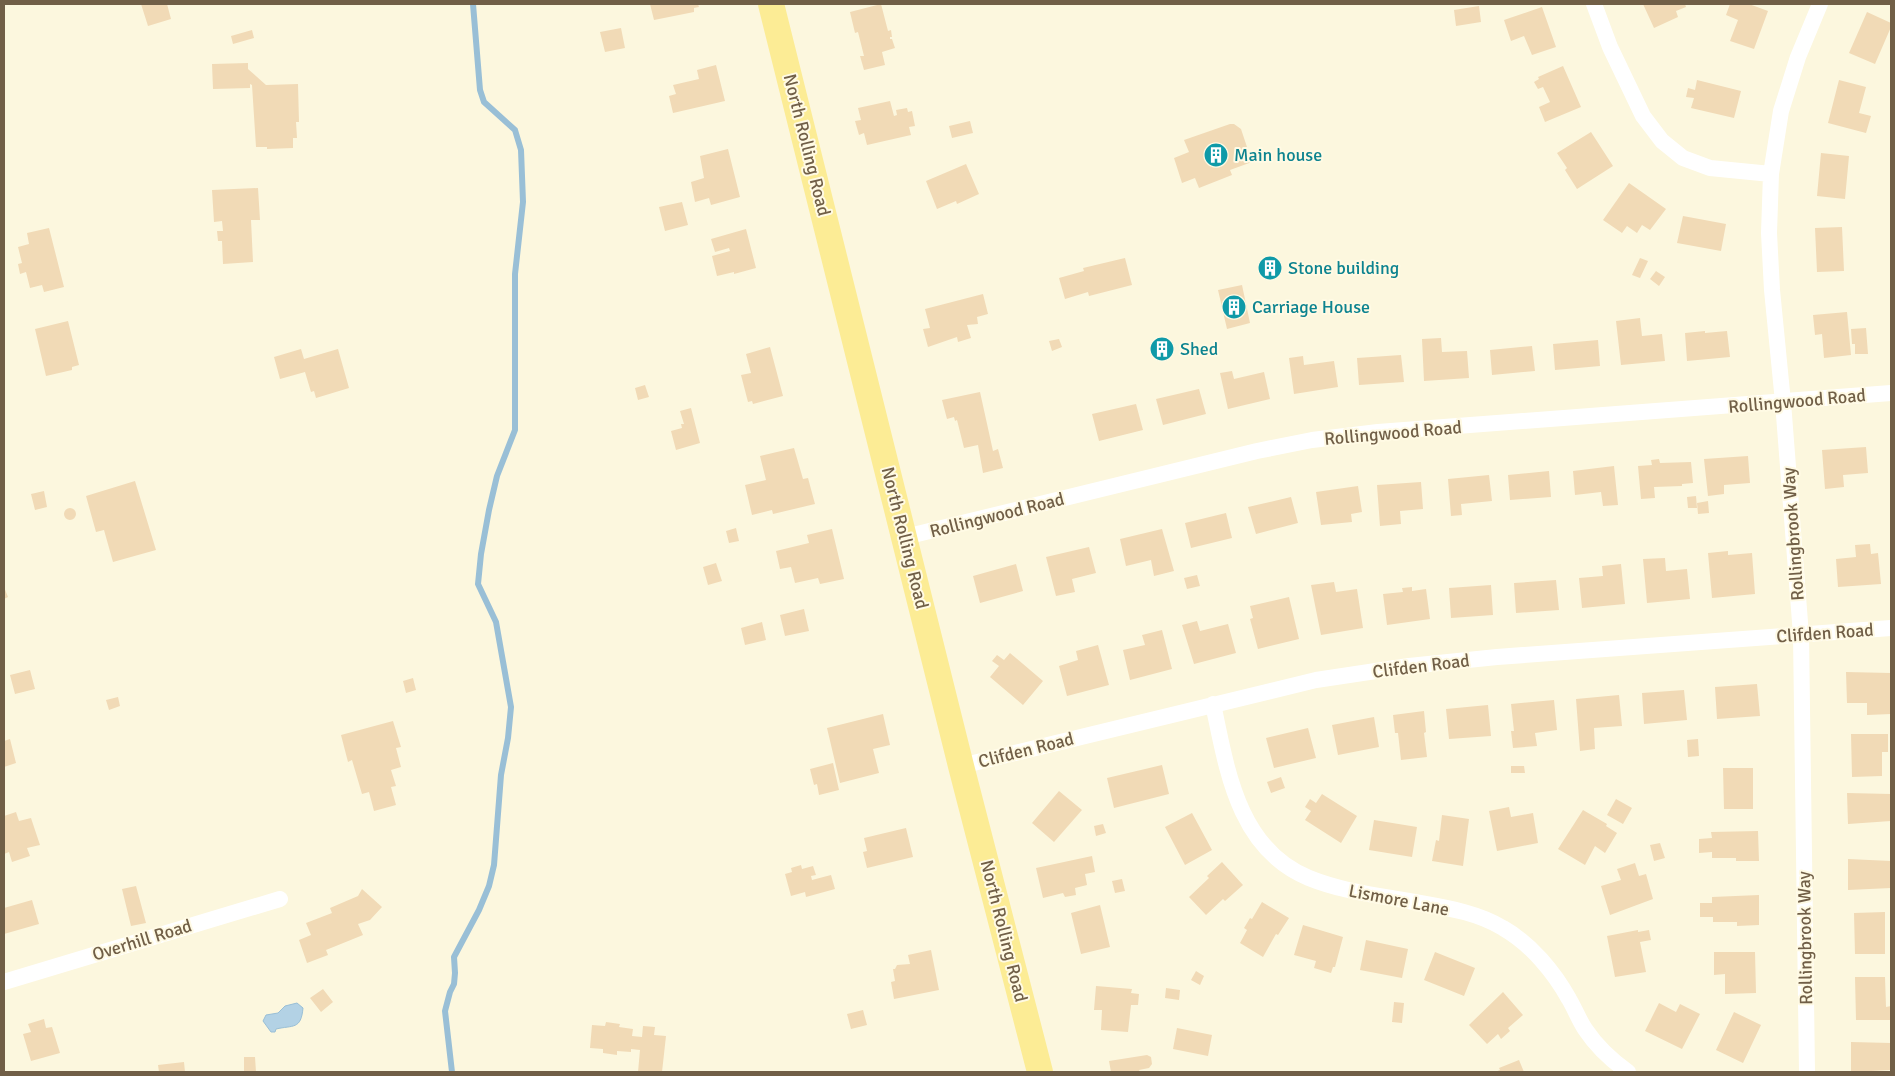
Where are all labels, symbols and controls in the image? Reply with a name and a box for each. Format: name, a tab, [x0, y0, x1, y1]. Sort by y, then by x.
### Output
street label: North Rolling Road	[779, 72, 835, 218]
building icon: Main house	[1203, 142, 1229, 168]
place label: Main house	[1234, 144, 1322, 166]
building icon: Stone building	[1257, 255, 1283, 281]
place label: Stone building	[1288, 257, 1399, 279]
building icon: Carriage House	[1221, 294, 1247, 320]
place label: Carriage House	[1252, 296, 1370, 318]
building icon: Shed	[1149, 336, 1175, 362]
place label: Shed	[1180, 338, 1218, 360]
street label: Rollingwood Road	[1727, 384, 1867, 418]
street label: Rollingwood Road	[1323, 416, 1463, 450]
street label: North Rolling Road	[877, 465, 933, 611]
street label: Rollingbrook Way	[1777, 466, 1809, 602]
street label: Rollingwood Road	[927, 488, 1067, 542]
street label: Clifden Road	[1776, 619, 1874, 647]
street label: Clifden Road	[1371, 649, 1471, 683]
street label: Clifden Road	[976, 728, 1076, 772]
street label: North Rolling Road	[976, 858, 1032, 1004]
street label: Rollingbrook Way	[1793, 870, 1817, 1005]
street label: Lismore Lane	[1347, 879, 1451, 921]
street label: Overhill Road	[90, 914, 194, 966]

